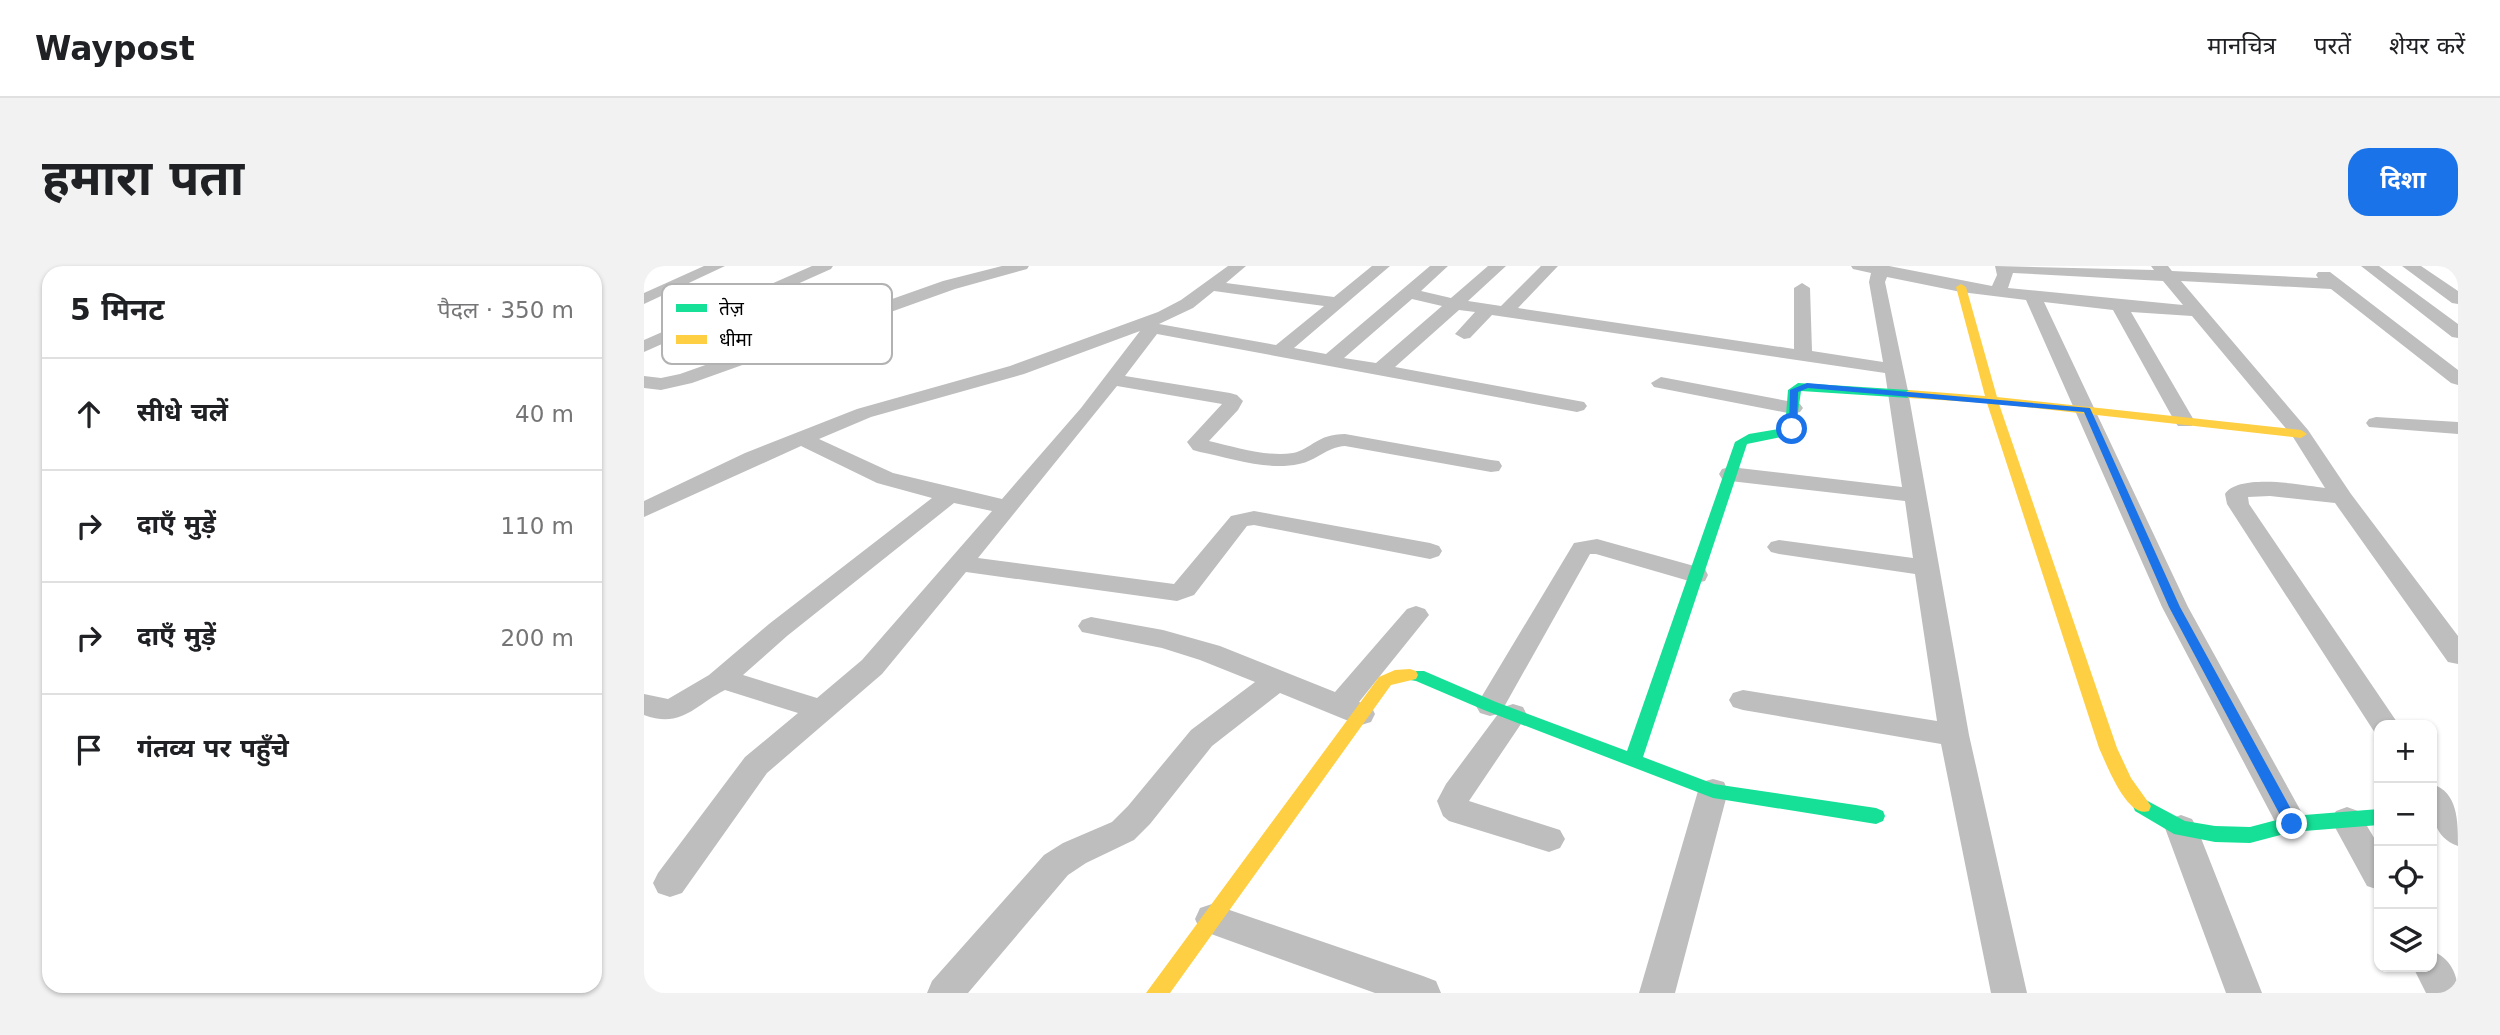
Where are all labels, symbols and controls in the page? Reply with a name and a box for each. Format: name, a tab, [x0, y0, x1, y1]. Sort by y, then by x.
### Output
text: Waypost	[35, 29, 195, 68]
text: मानचित्र	[2207, 32, 2276, 60]
text: परतें	[2314, 32, 2351, 60]
text: शेयर करें	[2389, 32, 2465, 60]
button: दिशा	[2348, 148, 2458, 216]
text: हमारा पता	[42, 150, 244, 207]
legend	[662, 284, 892, 364]
text: 5 मिनट	[70, 292, 164, 327]
text: पैदल · 350 m	[438, 297, 574, 323]
text: तेज़	[719, 297, 745, 319]
text: धीमा	[719, 328, 753, 350]
icon: ahead	[70, 395, 108, 433]
text: सीधे चलें	[137, 397, 228, 427]
text: 40 m	[515, 401, 574, 427]
route start	[1776, 413, 1807, 444]
icon: right	[70, 507, 108, 545]
text: दाएँ मुड़ें	[137, 509, 216, 539]
text: 110 m	[500, 513, 574, 539]
icon: right	[70, 619, 108, 657]
text: दाएँ मुड़ें	[137, 621, 216, 651]
text: 200 m	[500, 625, 574, 651]
map controls	[2374, 720, 2437, 972]
button: +	[2374, 720, 2437, 783]
icon: arrive	[70, 731, 108, 769]
text: गंतव्य पर पहुँचे	[137, 733, 289, 763]
button: −	[2374, 783, 2437, 846]
route end	[2276, 808, 2307, 839]
button: locate	[2374, 846, 2437, 909]
button: layers	[2374, 909, 2437, 972]

